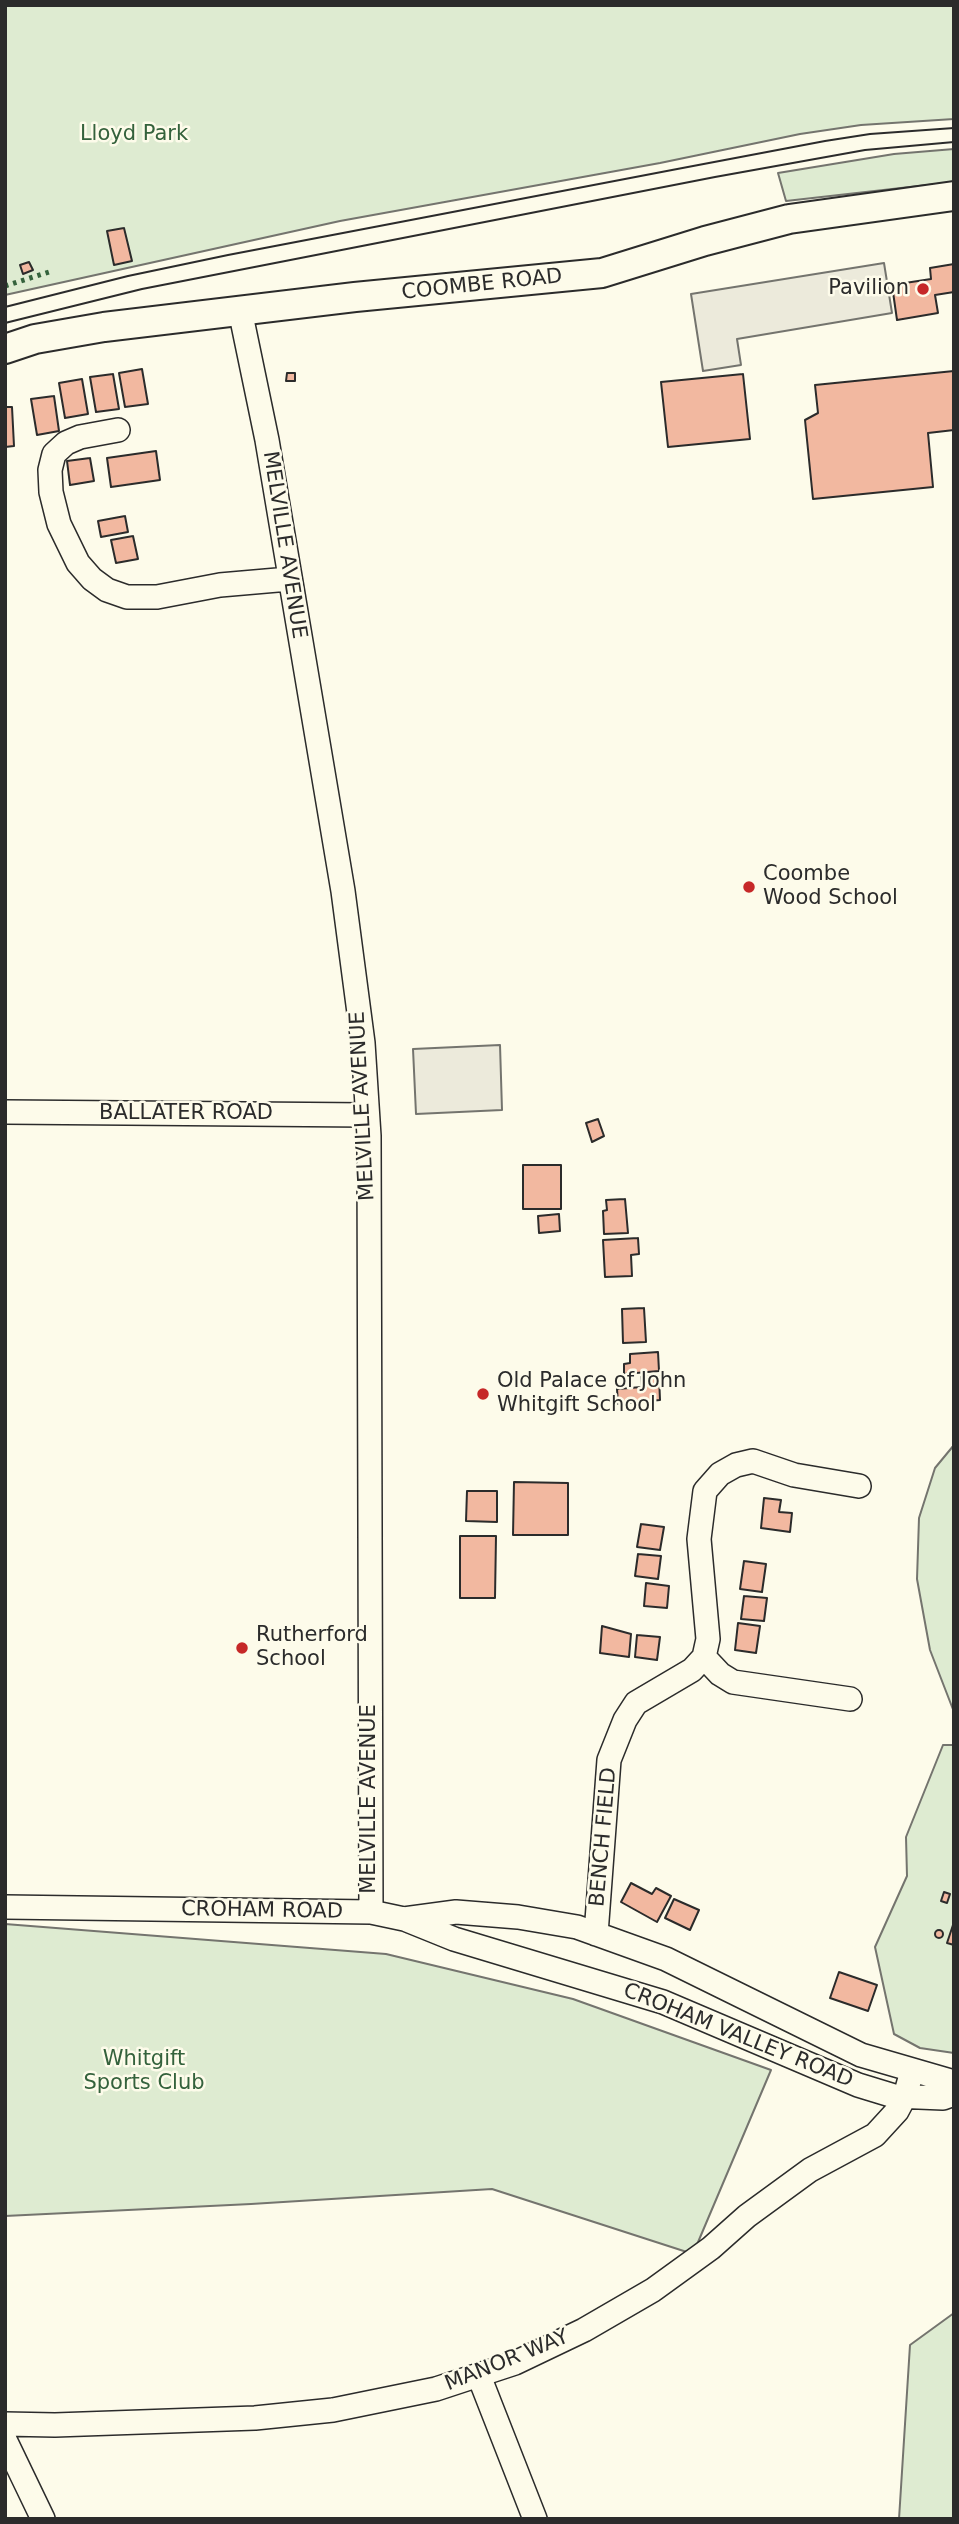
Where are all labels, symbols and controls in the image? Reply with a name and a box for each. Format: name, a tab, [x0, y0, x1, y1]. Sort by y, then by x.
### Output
park label: Lloyd Park	[80, 122, 188, 148]
street label: COOMBE ROAD	[400, 264, 564, 306]
place label: Pavilion	[828, 276, 909, 302]
marker: Pavilion	[915, 281, 931, 297]
street label: MELVILLE AVENUE	[257, 449, 311, 641]
place label: Coombe Wood School	[763, 862, 898, 912]
marker: Coombe Wood School	[741, 879, 757, 895]
street label: MELVILLE AVENUE	[345, 1011, 381, 1201]
street label: BALLATER ROAD	[99, 1101, 273, 1127]
place label: Old Palace of John Whitgift School	[497, 1369, 686, 1419]
marker: Old Palace of John Whitgift School	[475, 1386, 491, 1402]
place label: Rutherford School	[256, 1623, 368, 1673]
marker: Rutherford School	[234, 1640, 250, 1656]
street label: MELVILLE AVENUE	[357, 1704, 383, 1894]
street label: BENCH FIELD	[585, 1766, 623, 1908]
street label: CROHAM ROAD	[181, 1897, 343, 1925]
street label: CROHAM VALLEY ROAD	[619, 1978, 857, 2094]
park label: Whitgift Sports Club	[83, 2047, 205, 2097]
street label: MANOR WAY	[441, 2325, 573, 2397]

